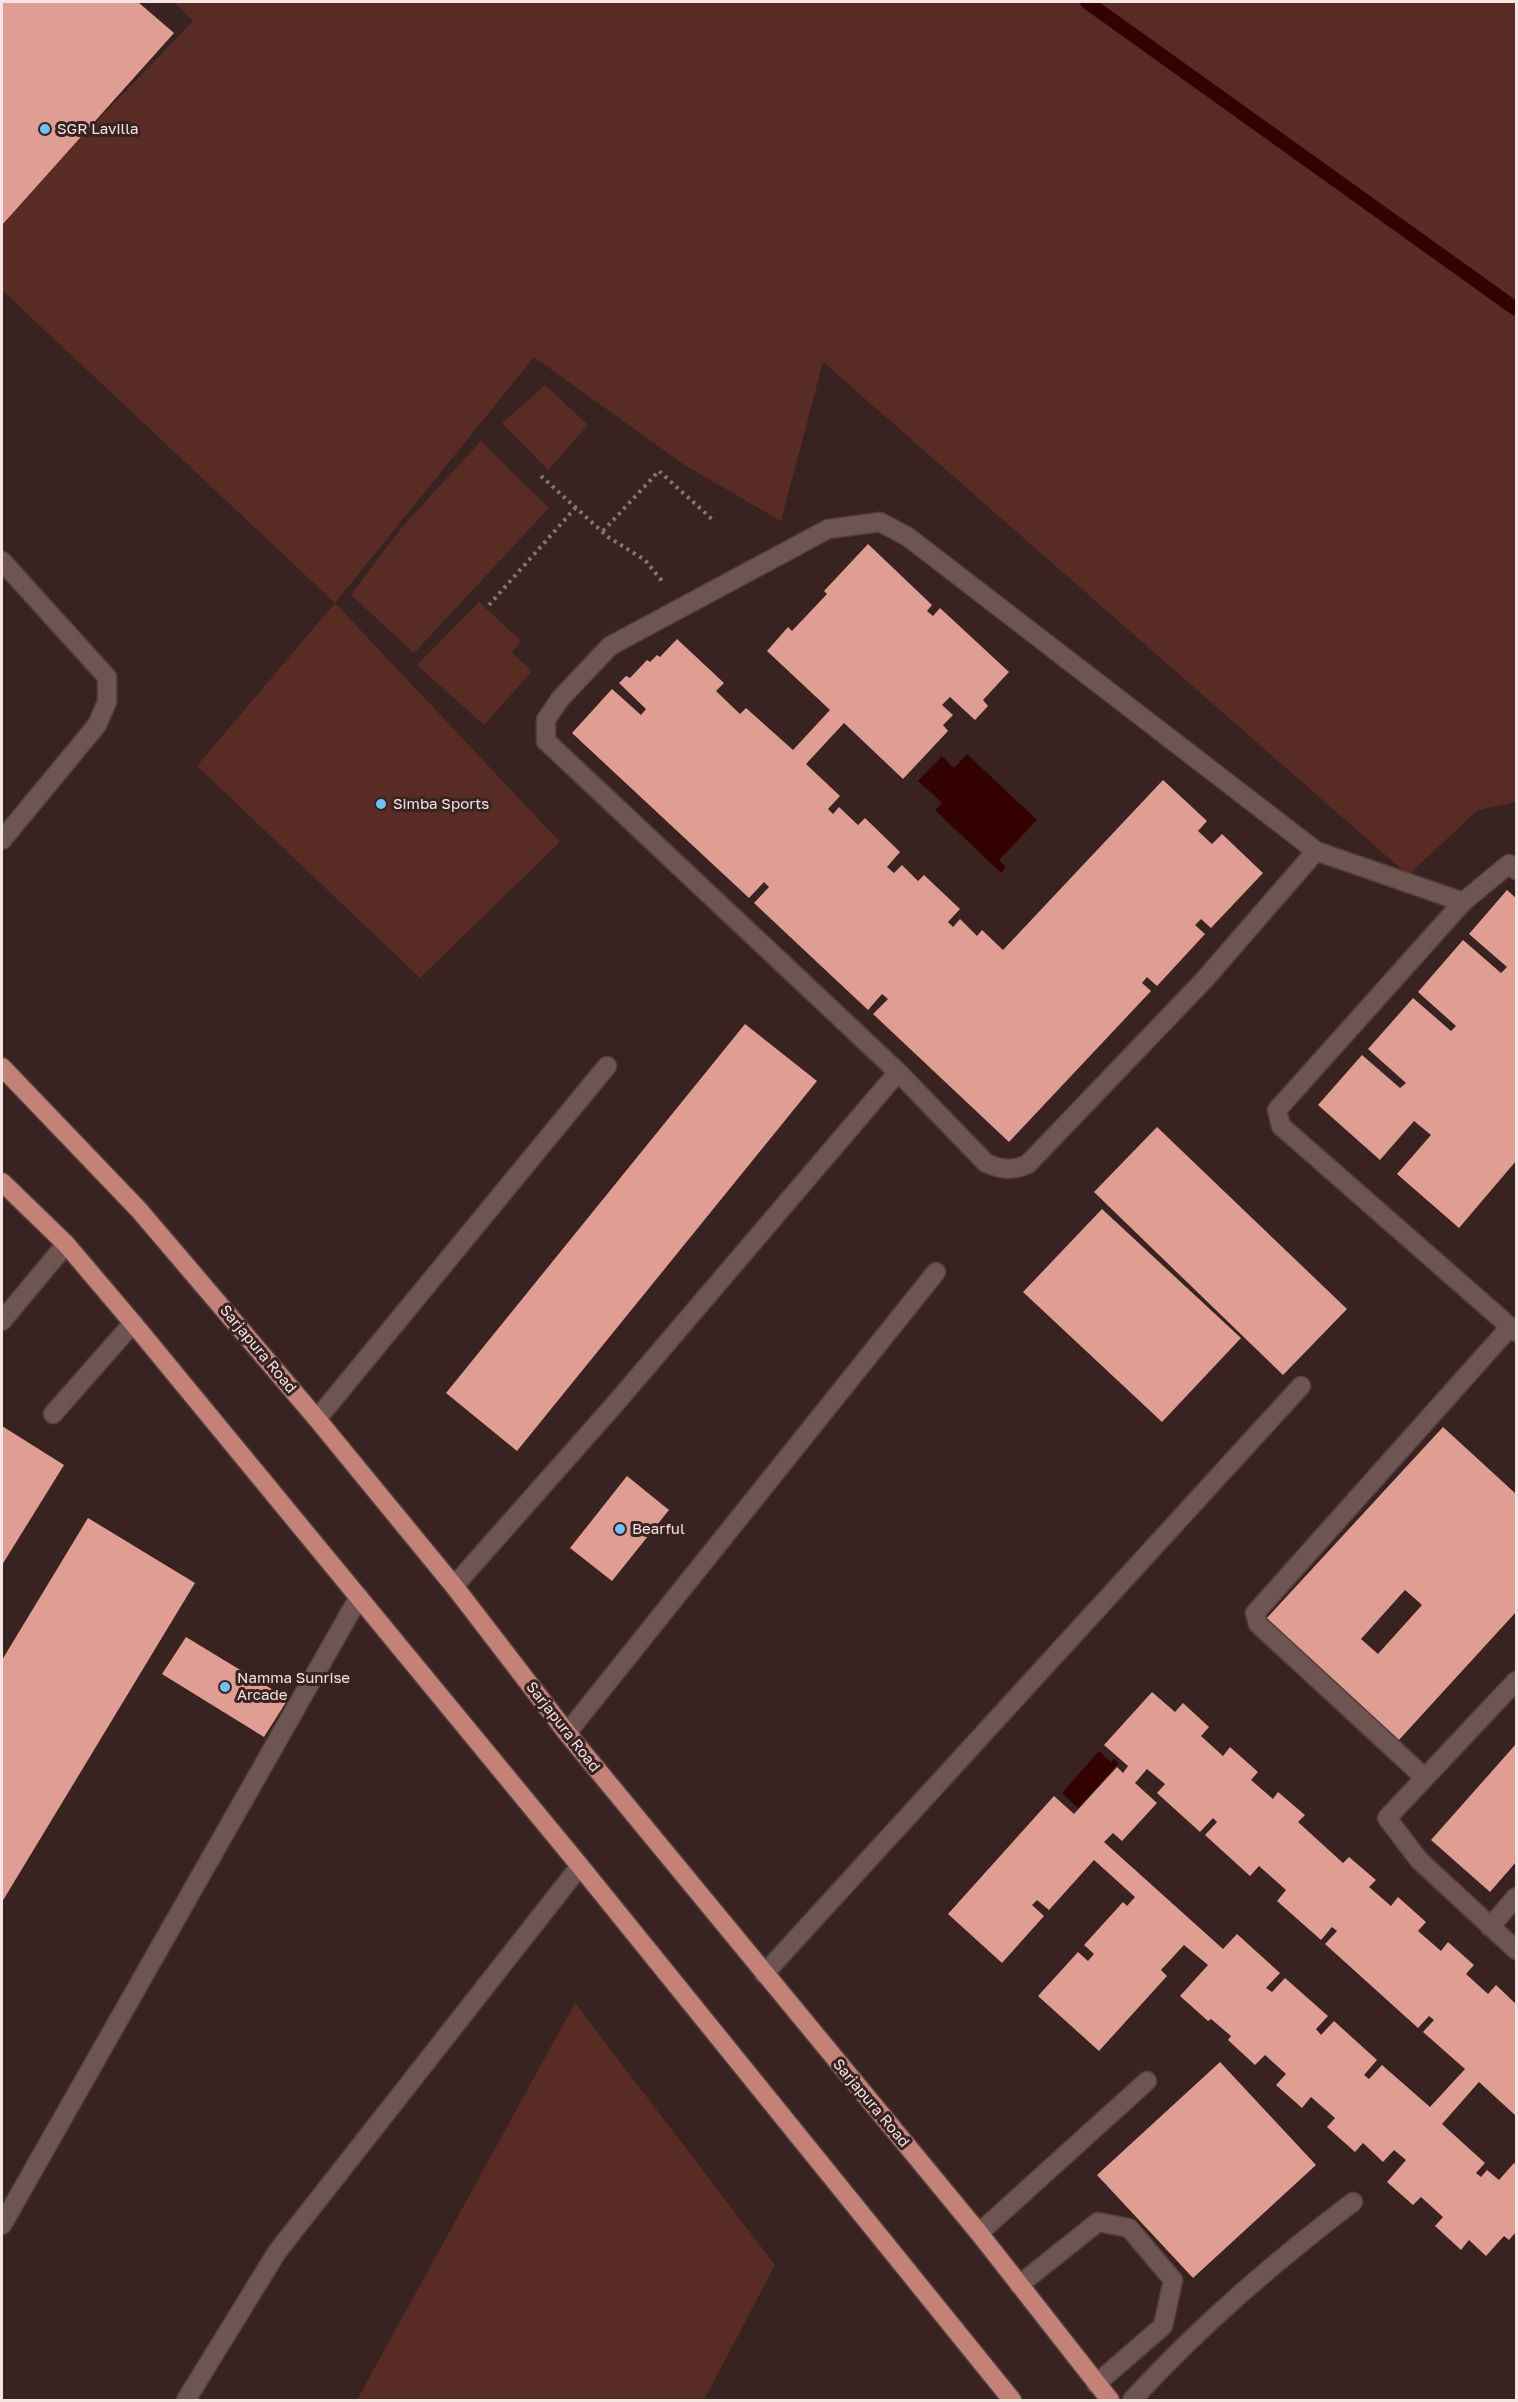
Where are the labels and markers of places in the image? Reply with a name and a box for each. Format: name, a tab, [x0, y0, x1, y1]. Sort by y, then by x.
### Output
place label: SGR Lavilla	[57, 120, 138, 138]
marker: SGR Lavilla	[38, 122, 52, 136]
place label: Simba Sports	[393, 795, 489, 813]
marker: Simba Sports	[374, 797, 388, 811]
place label: Bearful	[632, 1520, 685, 1538]
marker: Bearful	[613, 1522, 627, 1536]
place label: Namma Sunrise Arcade	[237, 1669, 350, 1704]
marker: Namma Sunrise Arcade	[218, 1680, 232, 1694]

